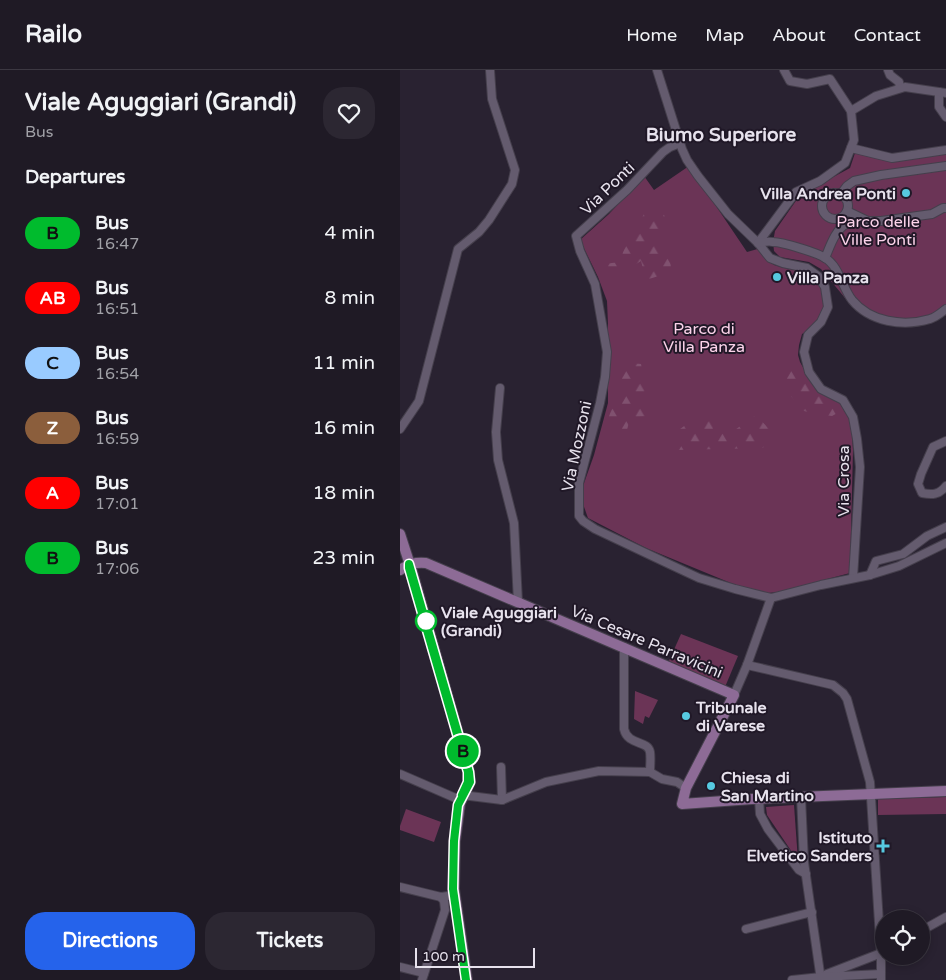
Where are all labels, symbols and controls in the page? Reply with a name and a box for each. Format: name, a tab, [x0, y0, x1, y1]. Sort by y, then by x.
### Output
text: Railo	[25, 20, 82, 49]
text: Home	[626, 24, 677, 46]
text: Map	[705, 24, 744, 46]
text: About	[772, 24, 826, 46]
text: Contact	[854, 24, 921, 46]
button: heart	[323, 87, 375, 139]
text: Viale Aguggiari (Grandi)	[25, 88, 296, 117]
text: Bus	[25, 122, 53, 142]
district label: Biumo Superiore	[646, 124, 796, 147]
street label: Via Ponti	[576, 158, 639, 220]
text: Departures	[25, 166, 125, 188]
place label: Villa Andrea Ponti	[760, 184, 896, 204]
marker: Villa Andrea Ponti	[900, 187, 912, 199]
text: Bus	[95, 212, 129, 234]
park label: Parco delle Ville Ponti	[836, 212, 920, 250]
text: B	[46, 222, 59, 244]
text: 4 min	[324, 222, 375, 244]
text: 16:47	[95, 234, 139, 254]
place label: Villa Panza	[787, 268, 869, 288]
marker: Villa Panza	[771, 271, 783, 283]
text: Bus	[95, 277, 129, 299]
text: AB	[40, 287, 65, 309]
text: 8 min	[324, 287, 375, 309]
text: 16:51	[95, 299, 139, 319]
park label: Parco di Villa Panza	[663, 319, 745, 357]
text: Bus	[95, 342, 129, 364]
text: C	[46, 352, 59, 374]
text: 11 min	[312, 352, 375, 374]
text: 16:54	[95, 364, 139, 384]
street label: Via Mozzoni	[558, 399, 596, 493]
text: Bus	[95, 407, 129, 429]
text: Z	[47, 417, 58, 439]
text: 16 min	[312, 417, 375, 439]
text: 16:59	[95, 429, 139, 449]
street label: Via Crosa	[834, 445, 854, 517]
text: Bus	[95, 472, 129, 494]
text: A	[46, 482, 59, 504]
text: 18 min	[312, 482, 375, 504]
text: 17:01	[95, 494, 139, 514]
text: Bus	[95, 537, 129, 559]
text: B	[46, 547, 59, 569]
text: 23 min	[312, 547, 375, 569]
text: 17:06	[95, 559, 139, 579]
street label: Via Cesare Parravicini	[568, 601, 726, 683]
place label: Viale Aguggiari (Grandi)	[441, 603, 557, 641]
marker: Viale Aguggiari (Grandi)	[415, 610, 437, 632]
place label: Tribunale di Varese	[695, 698, 767, 736]
marker: Tribunale di Varese	[680, 710, 692, 722]
line badge: B	[447, 735, 479, 767]
text: B	[457, 740, 469, 762]
place label: Chiesa di San Martino	[721, 768, 814, 806]
marker: Chiesa di San Martino	[705, 780, 717, 792]
place label: Istituto Elvetico Sanders	[746, 828, 872, 866]
marker: Istituto Elvetico Sanders	[876, 839, 890, 853]
map controls	[875, 910, 930, 965]
button: locate	[875, 910, 930, 965]
button: Directions	[25, 912, 195, 970]
button: Tickets	[205, 912, 375, 970]
scale bar	[415, 945, 535, 968]
text: 100 m	[422, 948, 465, 965]

